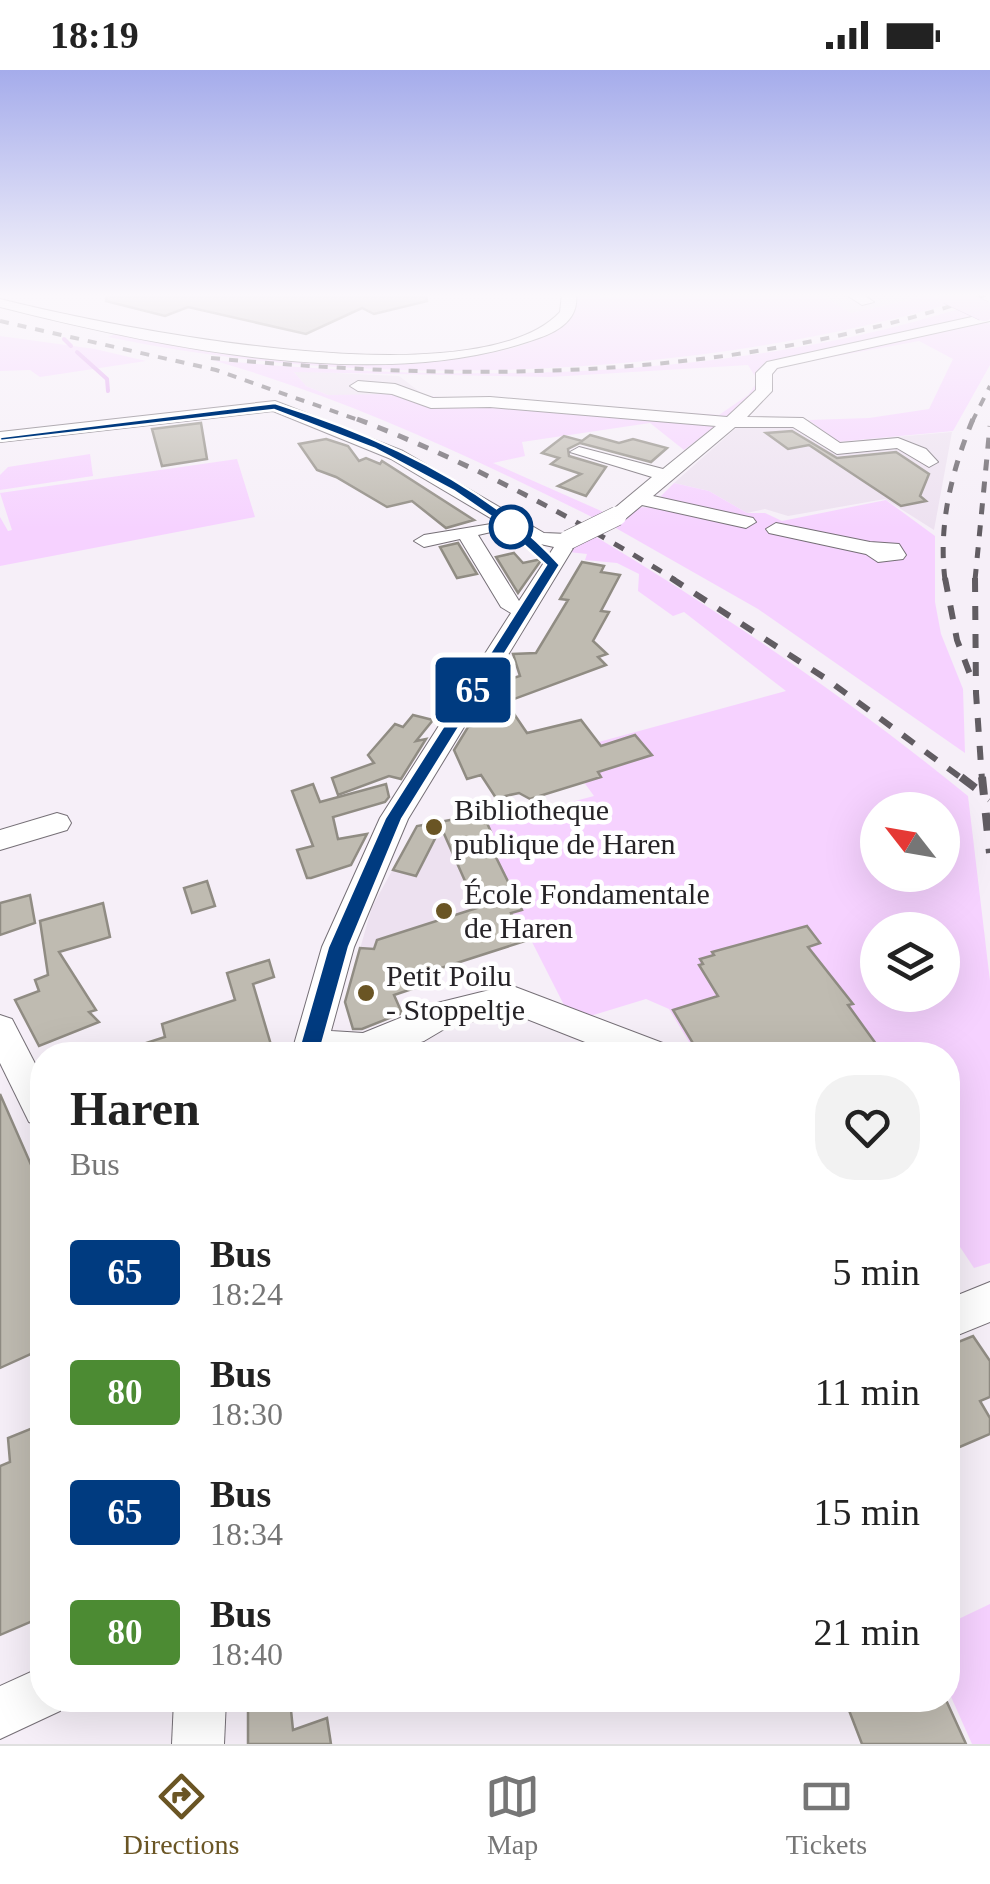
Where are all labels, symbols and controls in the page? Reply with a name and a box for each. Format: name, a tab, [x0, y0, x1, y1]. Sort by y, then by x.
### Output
text: 18:19	[50, 14, 139, 56]
unlabelled marker	[490, 506, 532, 548]
line badge: 65	[428, 658, 518, 722]
text: 65	[456, 671, 491, 710]
north arrow	[860, 792, 960, 892]
map controls	[860, 792, 960, 1012]
place label: Bibliotheque publique de Haren	[454, 793, 676, 860]
marker: Bibliotheque publique de Haren	[423, 816, 445, 838]
place label: École Fondamentale de Haren	[464, 877, 710, 944]
marker: École Fondamentale de Haren	[433, 900, 455, 922]
button: layers	[860, 912, 960, 1012]
place label: Petit Poilu - Stoppeltje	[386, 959, 525, 1026]
marker: Petit Poilu - Stoppeltje	[355, 982, 377, 1004]
button: heart	[815, 1075, 920, 1180]
text: Haren	[70, 1082, 200, 1135]
text: Bus	[70, 1146, 120, 1182]
text: Bus	[210, 1233, 271, 1275]
text: 5 min	[832, 1251, 920, 1293]
text: 65	[108, 1253, 143, 1292]
text: 18:24	[210, 1276, 283, 1312]
text: Bus	[210, 1353, 271, 1395]
text: 11 min	[815, 1371, 920, 1413]
text: 80	[108, 1373, 143, 1412]
text: 18:30	[210, 1396, 283, 1432]
text: Bus	[210, 1473, 271, 1515]
text: 15 min	[813, 1491, 920, 1533]
text: 65	[108, 1493, 143, 1532]
text: 18:34	[210, 1516, 283, 1552]
text: Bus	[210, 1593, 271, 1635]
text: 21 min	[813, 1611, 920, 1653]
text: 80	[108, 1613, 143, 1652]
text: 18:40	[210, 1636, 283, 1672]
tab: Directions	[123, 1769, 239, 1861]
tab: Map	[485, 1769, 540, 1861]
tab: Tickets	[786, 1769, 867, 1861]

